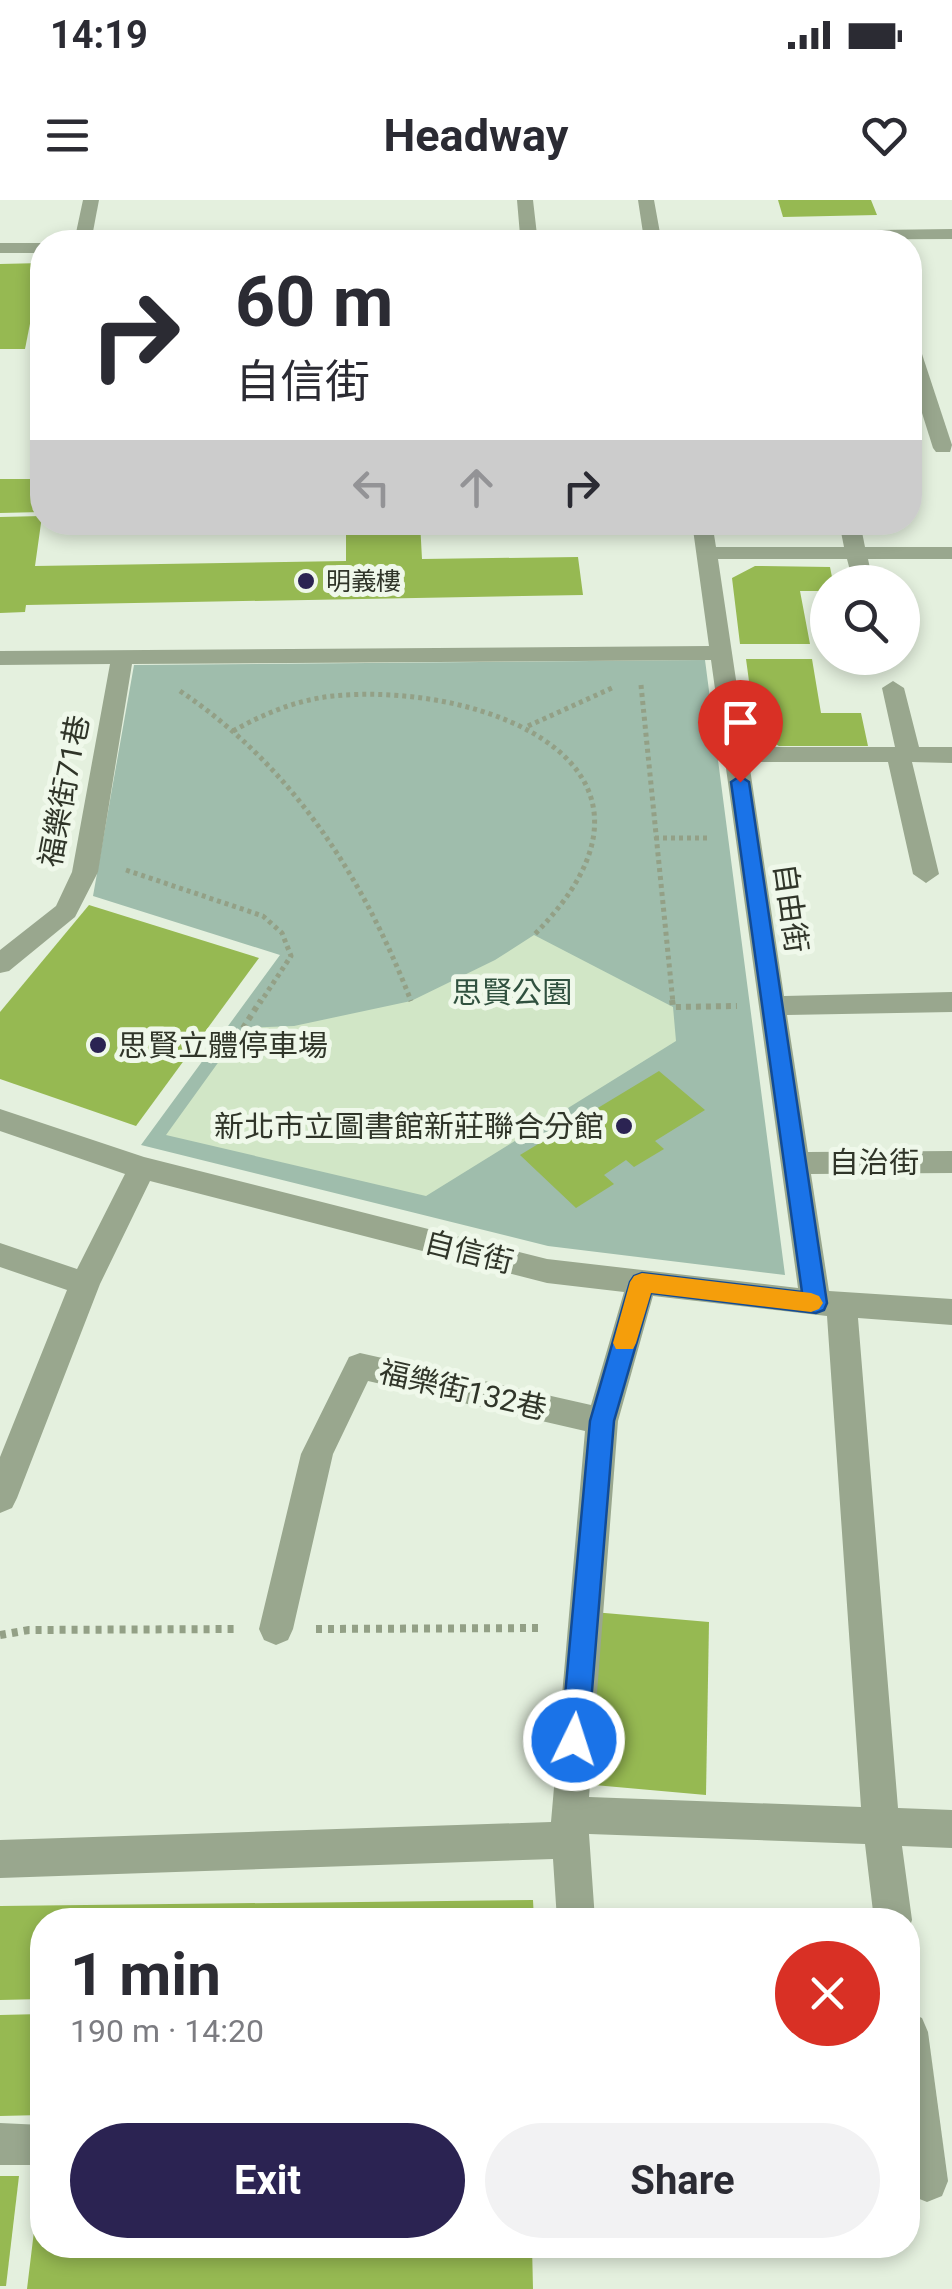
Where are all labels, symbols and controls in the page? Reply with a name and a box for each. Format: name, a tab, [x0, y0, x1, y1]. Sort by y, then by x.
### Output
text: 14:19	[50, 13, 148, 57]
icon: menu	[40, 108, 95, 163]
icon: heart	[857, 108, 912, 163]
text: Headway	[384, 109, 568, 162]
text: 60 m	[235, 261, 393, 343]
icon: right	[70, 270, 200, 400]
text: 自信街	[235, 355, 370, 408]
icon: left	[344, 460, 399, 515]
icon: ahead	[449, 460, 504, 515]
icon: right	[554, 460, 609, 515]
map controls	[810, 565, 920, 675]
button: search	[810, 565, 920, 675]
place label: 明義樓	[326, 567, 401, 596]
marker: 明義樓	[295, 570, 317, 592]
pin	[698, 680, 783, 783]
icon: arrive	[713, 695, 768, 750]
street label: 福樂街71巷	[32, 712, 96, 870]
street label: 自由街	[767, 861, 815, 955]
park label: 思賢公園	[452, 975, 572, 1010]
place label: 思賢立體停車場	[118, 1028, 328, 1063]
marker: 思賢立體停車場	[87, 1034, 109, 1056]
place label: 新北市立圖書館新莊聯合分館	[214, 1109, 604, 1144]
marker: 新北市立圖書館新莊聯合分館	[613, 1115, 635, 1137]
street label: 自治街	[829, 1145, 919, 1180]
street label: 自信街	[421, 1224, 517, 1280]
street label: 福樂街132巷	[376, 1354, 550, 1426]
position arrow	[522, 1688, 626, 1792]
text: 1 min	[70, 1939, 221, 2010]
button: close	[775, 1941, 880, 2046]
text: 190 m · 14:20	[70, 2012, 264, 2050]
button: Exit	[70, 2123, 465, 2238]
button: Share	[485, 2123, 880, 2238]

